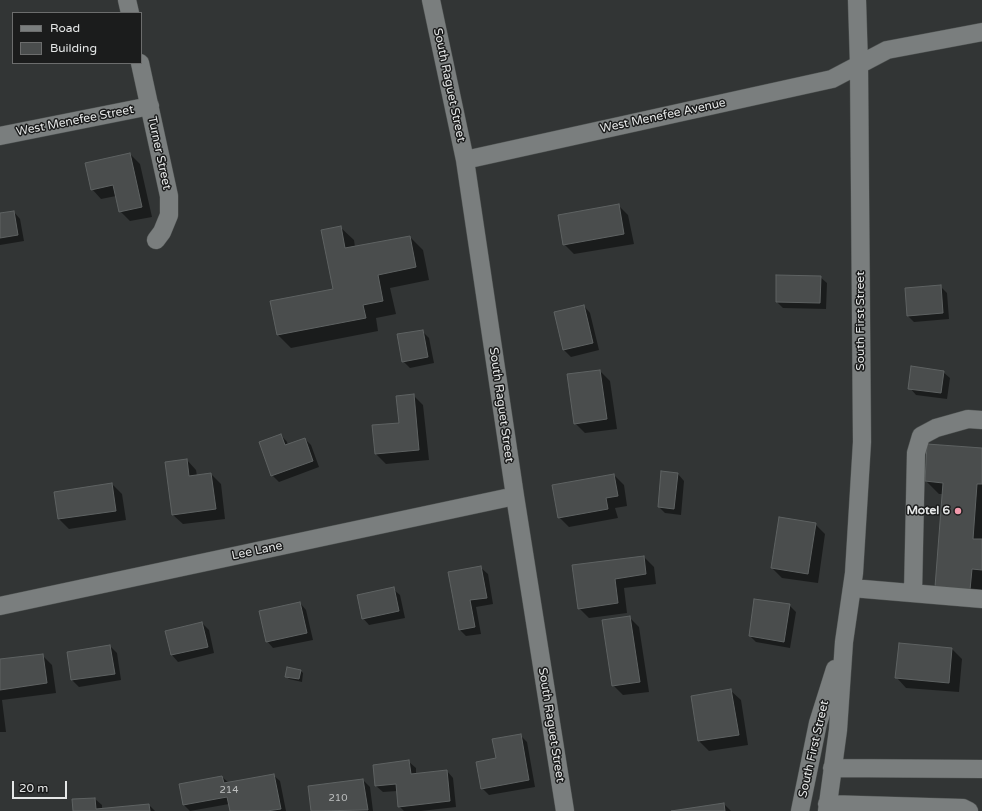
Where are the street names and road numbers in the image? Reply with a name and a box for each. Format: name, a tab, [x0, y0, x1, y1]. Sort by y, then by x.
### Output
street label: South Raguet Street	[430, 27, 468, 143]
street label: West Menefee Avenue	[599, 96, 727, 136]
street label: West Menefee Street	[15, 103, 135, 139]
street label: Turner Street	[144, 115, 174, 191]
street label: South First Street	[854, 271, 868, 371]
street label: South Raguet Street	[486, 347, 516, 463]
street label: Lee Lane	[230, 539, 284, 563]
street label: South Raguet Street	[535, 667, 567, 783]
street label: South First Street	[796, 699, 832, 799]

